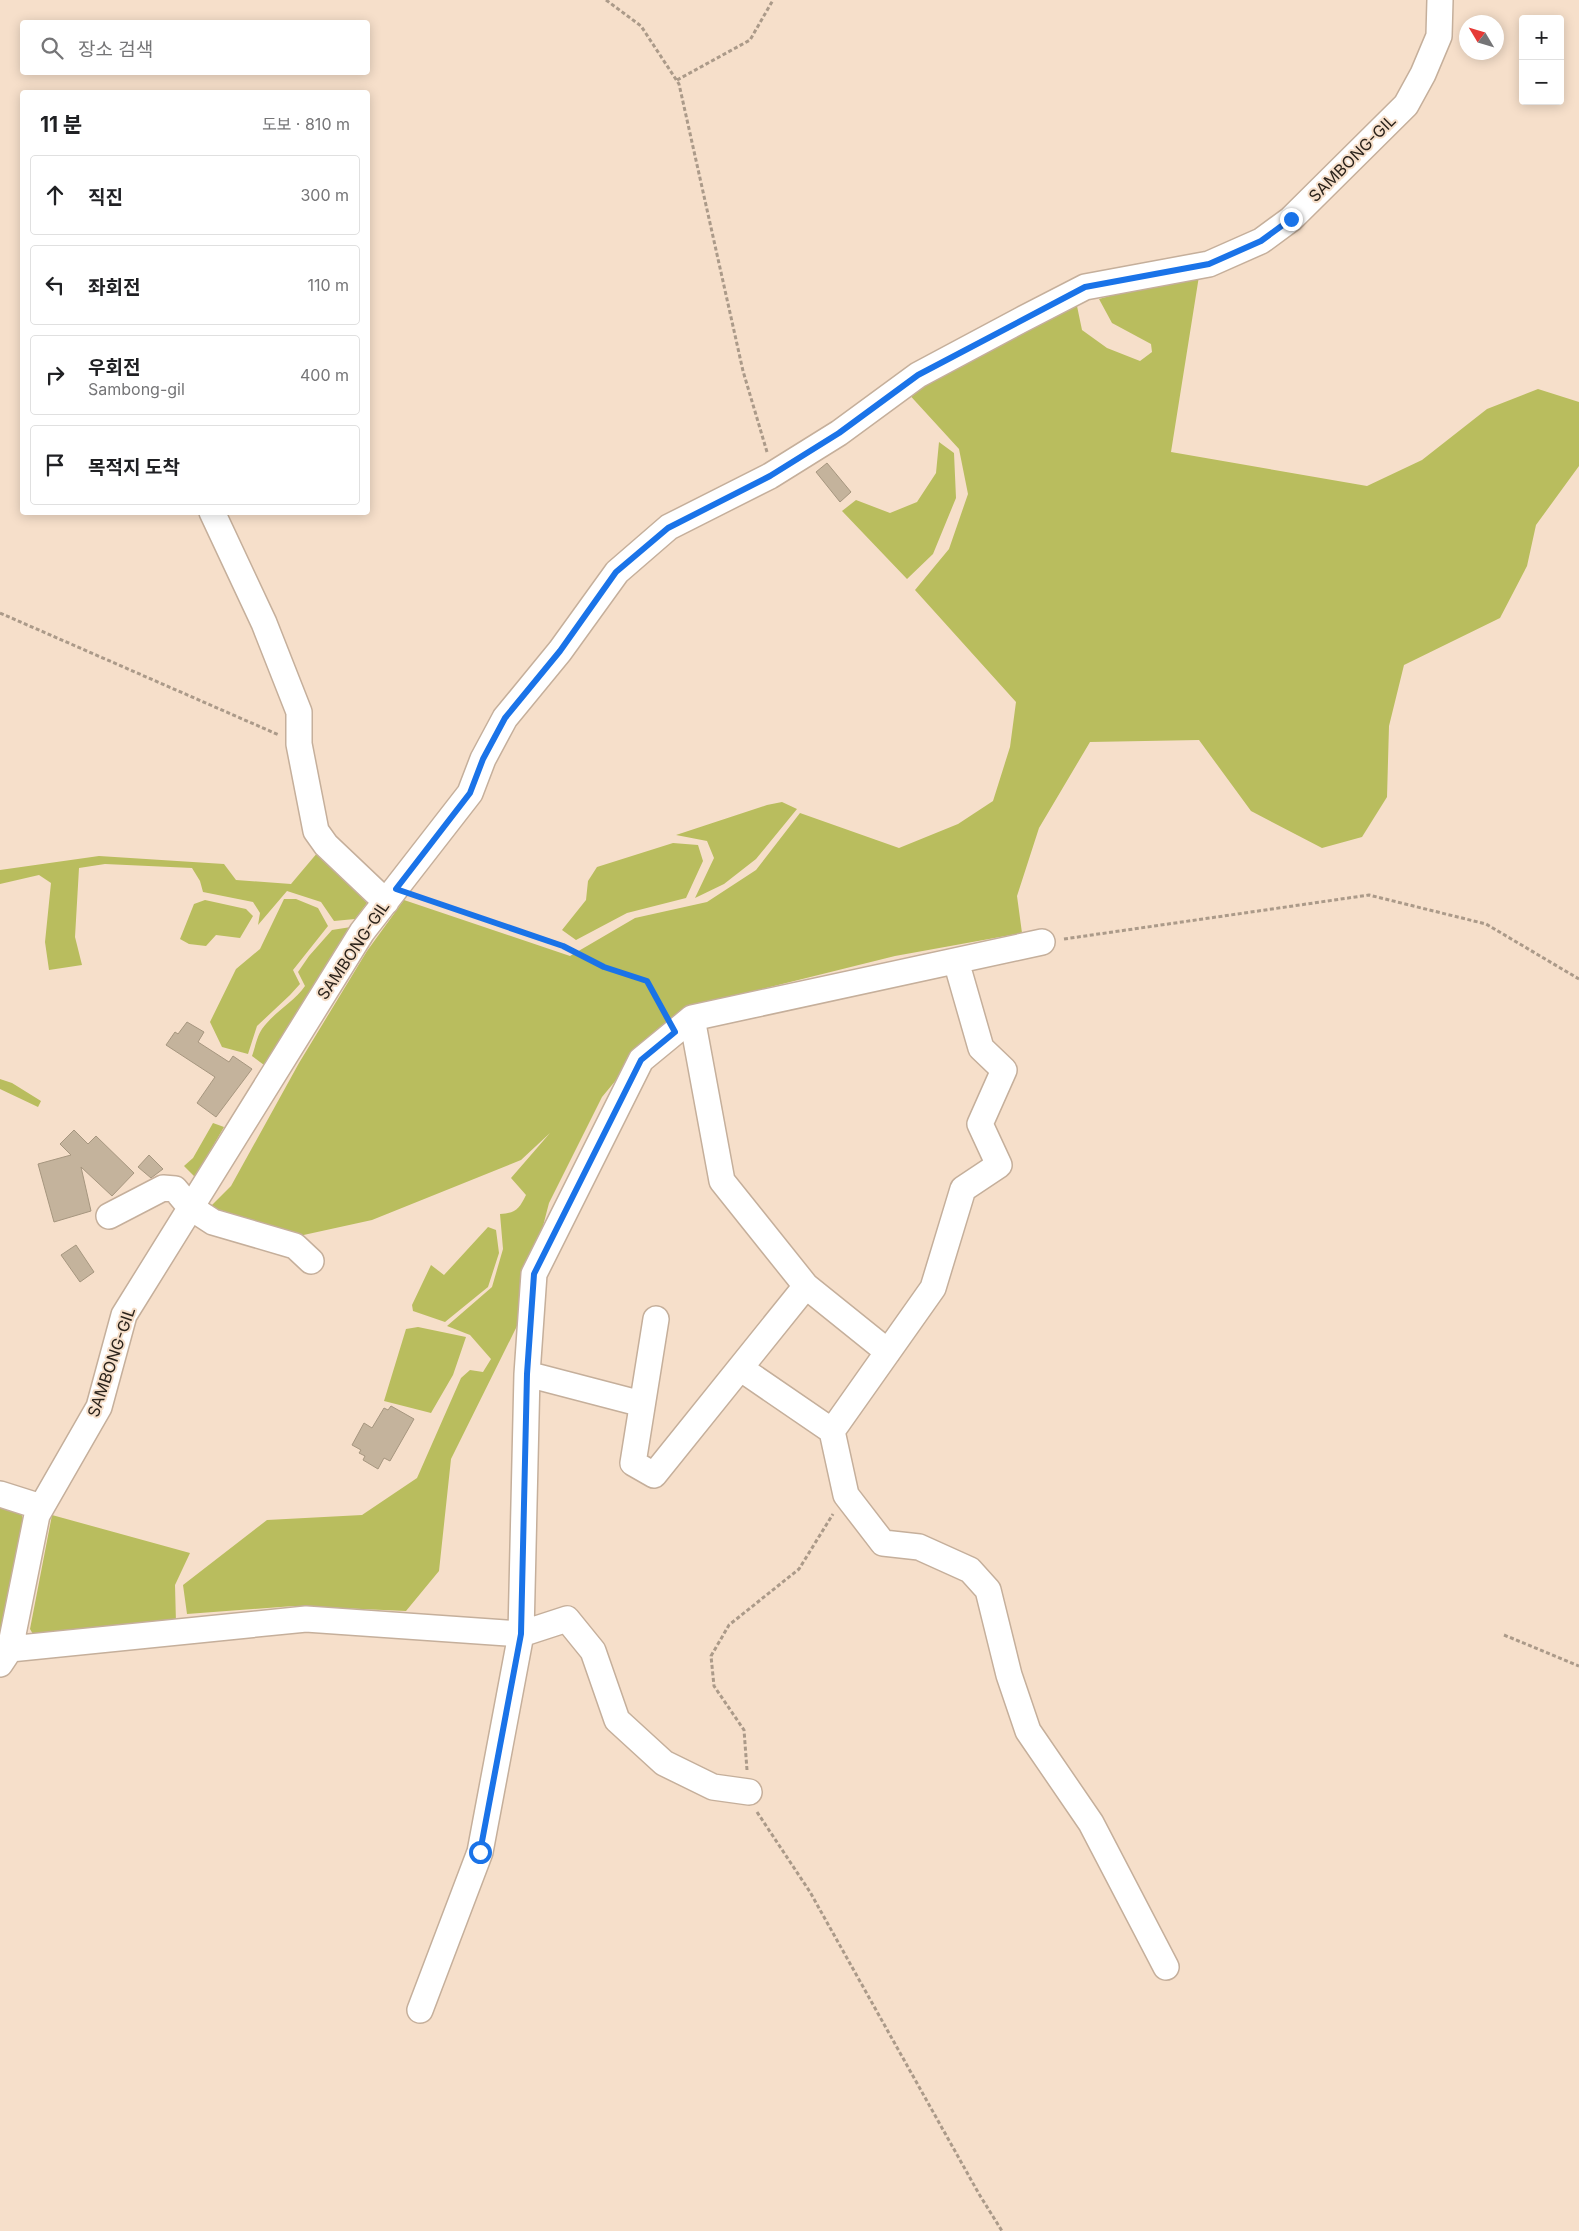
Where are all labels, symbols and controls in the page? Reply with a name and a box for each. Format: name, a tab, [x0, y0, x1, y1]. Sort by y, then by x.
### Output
north arrow	[1459, 15, 1504, 60]
map controls	[1519, 15, 1564, 105]
button: +	[1519, 15, 1564, 60]
search box	[20, 20, 370, 75]
icon: search	[38, 34, 66, 62]
text: 장소 검색	[78, 38, 153, 61]
button: −	[1519, 60, 1564, 105]
street label: SAMBONG-GIL	[1304, 110, 1400, 206]
text: 11 분	[40, 112, 82, 137]
text: 도보 · 810 m	[262, 114, 350, 134]
icon: ahead	[41, 181, 69, 209]
text: 300 m	[300, 185, 349, 205]
text: 직진	[88, 186, 123, 209]
route end	[1280, 208, 1303, 231]
icon: left	[41, 271, 69, 299]
text: 110 m	[307, 275, 349, 295]
text: 좌회전	[88, 276, 140, 299]
text: 우회전	[88, 356, 140, 379]
icon: right	[41, 361, 69, 389]
text: 400 m	[300, 365, 349, 385]
text: Sambong-gil	[88, 379, 185, 399]
icon: arrive	[41, 451, 69, 479]
text: 목적지 도착	[88, 456, 180, 479]
street label: SAMBONG-GIL	[313, 897, 393, 1003]
street label: SAMBONG-GIL	[83, 1304, 139, 1420]
route start	[469, 1841, 492, 1864]

